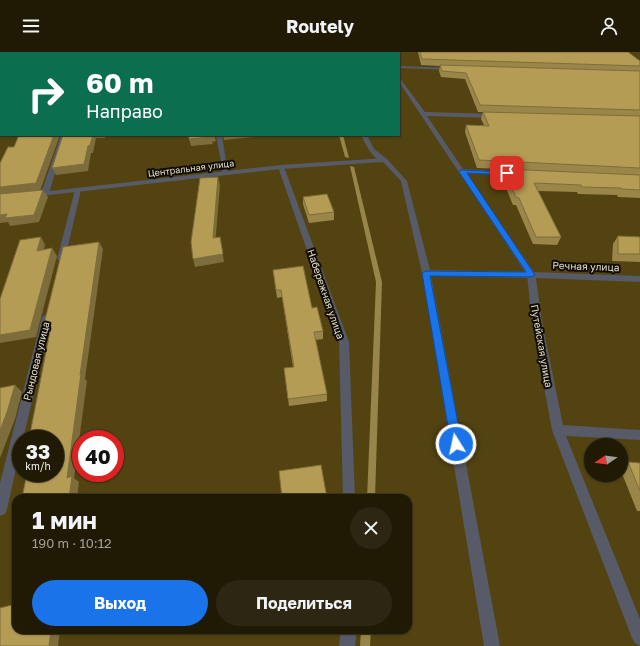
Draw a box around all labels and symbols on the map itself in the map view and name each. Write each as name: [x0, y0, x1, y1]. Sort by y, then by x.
pin: [490, 156, 524, 190]
street label: Центральная улица: [147, 157, 235, 179]
street label: Набережная улица: [305, 248, 347, 340]
street label: Речная улица: [552, 259, 620, 273]
street label: Путейская улица: [529, 303, 555, 389]
street label: Рындовая улица: [20, 320, 52, 402]
position arrow: [435, 423, 477, 465]
speed limit sign: 40: [72, 430, 124, 482]
north arrow: [584, 438, 628, 482]

